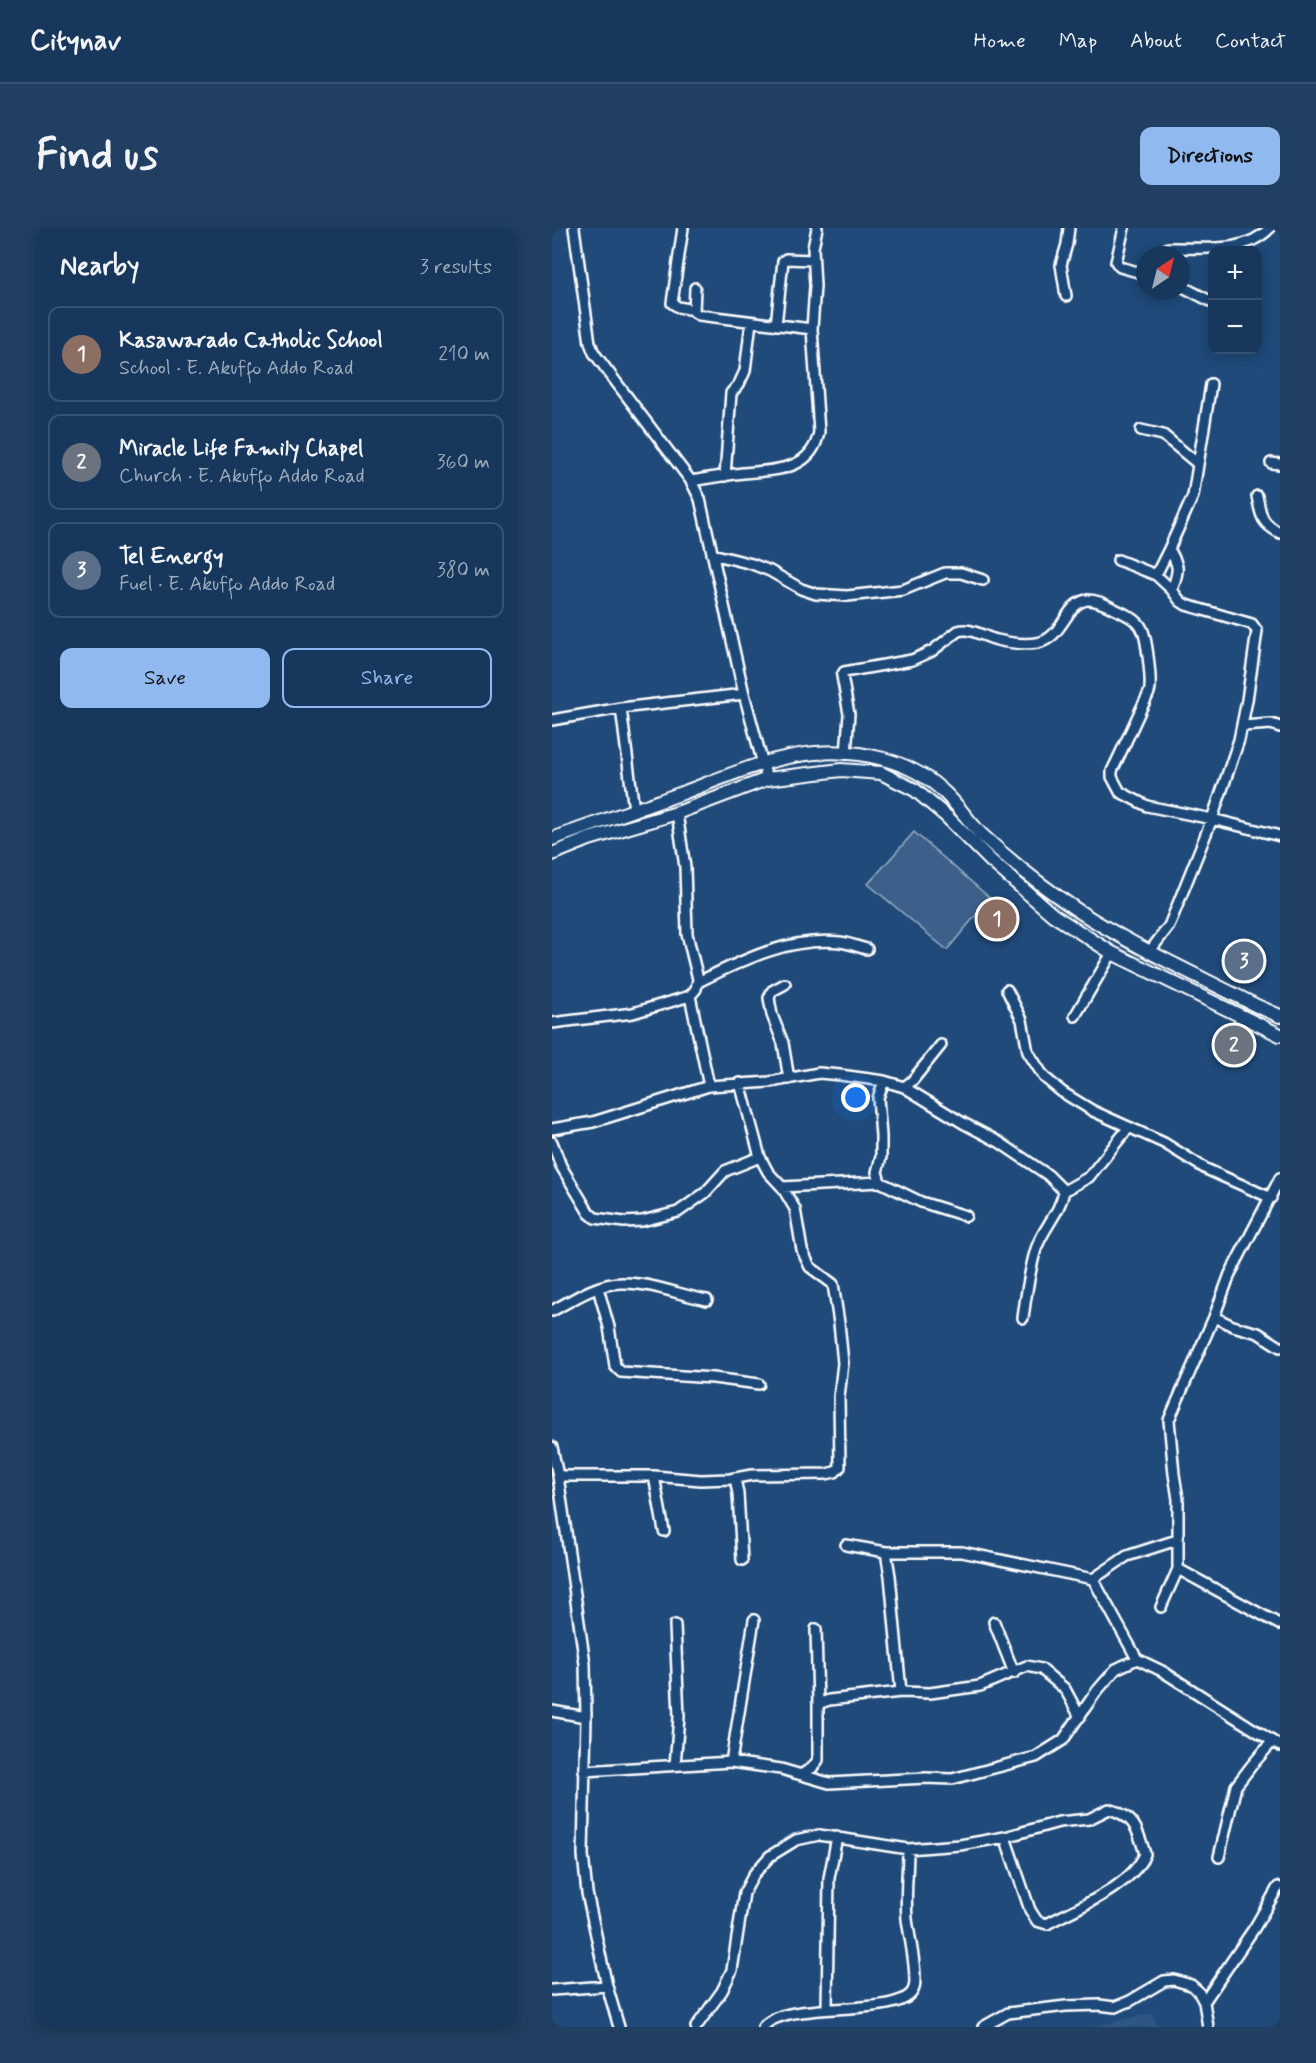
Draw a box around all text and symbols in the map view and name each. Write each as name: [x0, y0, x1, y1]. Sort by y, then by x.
text: Citynav: [30, 23, 121, 60]
text: Home: [974, 27, 1026, 55]
text: Map: [1059, 27, 1097, 55]
text: About: [1130, 27, 1182, 55]
text: Contact: [1215, 27, 1286, 55]
button: Directions: [1140, 127, 1280, 185]
text: Find us: [36, 129, 158, 184]
north arrow: [1136, 246, 1190, 300]
map controls: [1208, 246, 1262, 354]
button: +: [1208, 246, 1262, 300]
text: Nearby: [60, 250, 139, 284]
text: 3 results: [420, 254, 492, 281]
button: −: [1208, 300, 1262, 354]
text: Kasawarado Catholic School: [119, 327, 383, 355]
text: 1: [77, 341, 86, 368]
text: 210 m: [438, 341, 490, 368]
text: School · E. Akuffo Addo Road: [119, 355, 353, 382]
text: Miracle Life Family Chapel: [119, 435, 363, 463]
text: 2: [77, 449, 86, 476]
text: 360 m: [437, 449, 490, 476]
text: Church · E. Akuffo Addo Road: [119, 463, 365, 490]
text: Tel Energy: [119, 543, 223, 571]
text: 3: [77, 557, 86, 584]
text: 380 m: [437, 557, 490, 584]
text: Fuel · E. Akuffo Addo Road: [119, 571, 335, 598]
button: Save: [60, 648, 270, 708]
button: Share: [282, 648, 492, 708]
pin: 1: [978, 896, 1016, 942]
pin: 3: [1224, 938, 1264, 984]
pin: 2: [1214, 1022, 1254, 1068]
your location: [841, 1083, 870, 1112]

